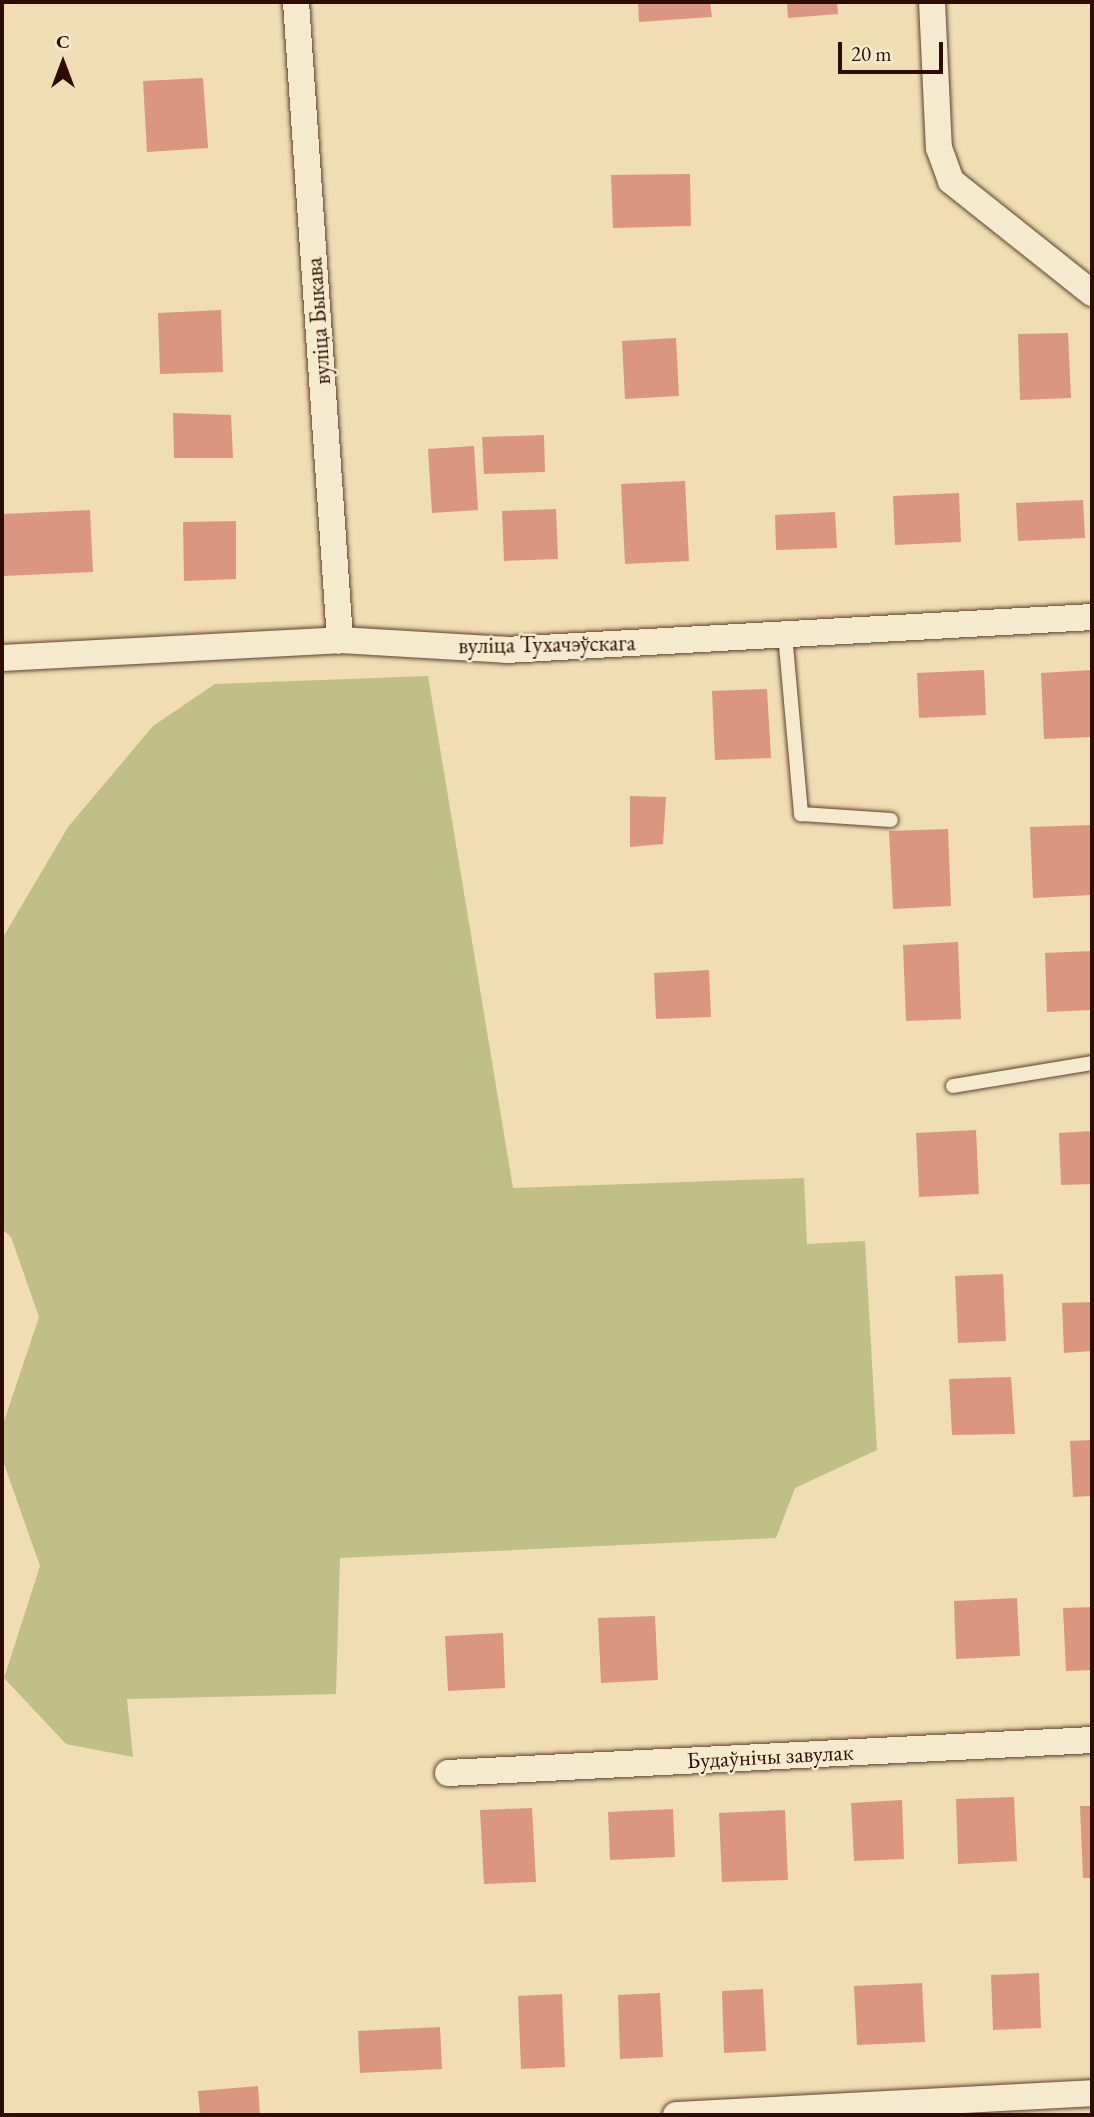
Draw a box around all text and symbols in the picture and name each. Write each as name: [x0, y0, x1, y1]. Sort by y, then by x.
north arrow: [28, 28, 98, 98]
scale bar: [842, 28, 947, 72]
text: С: [56, 29, 70, 54]
text: 20 m: [851, 40, 892, 67]
street label: вуліца Быкава: [300, 256, 336, 386]
street label: вуліца Тухачэўскага: [458, 629, 636, 659]
street label: Будаўнічы завулак: [686, 1738, 854, 1774]

